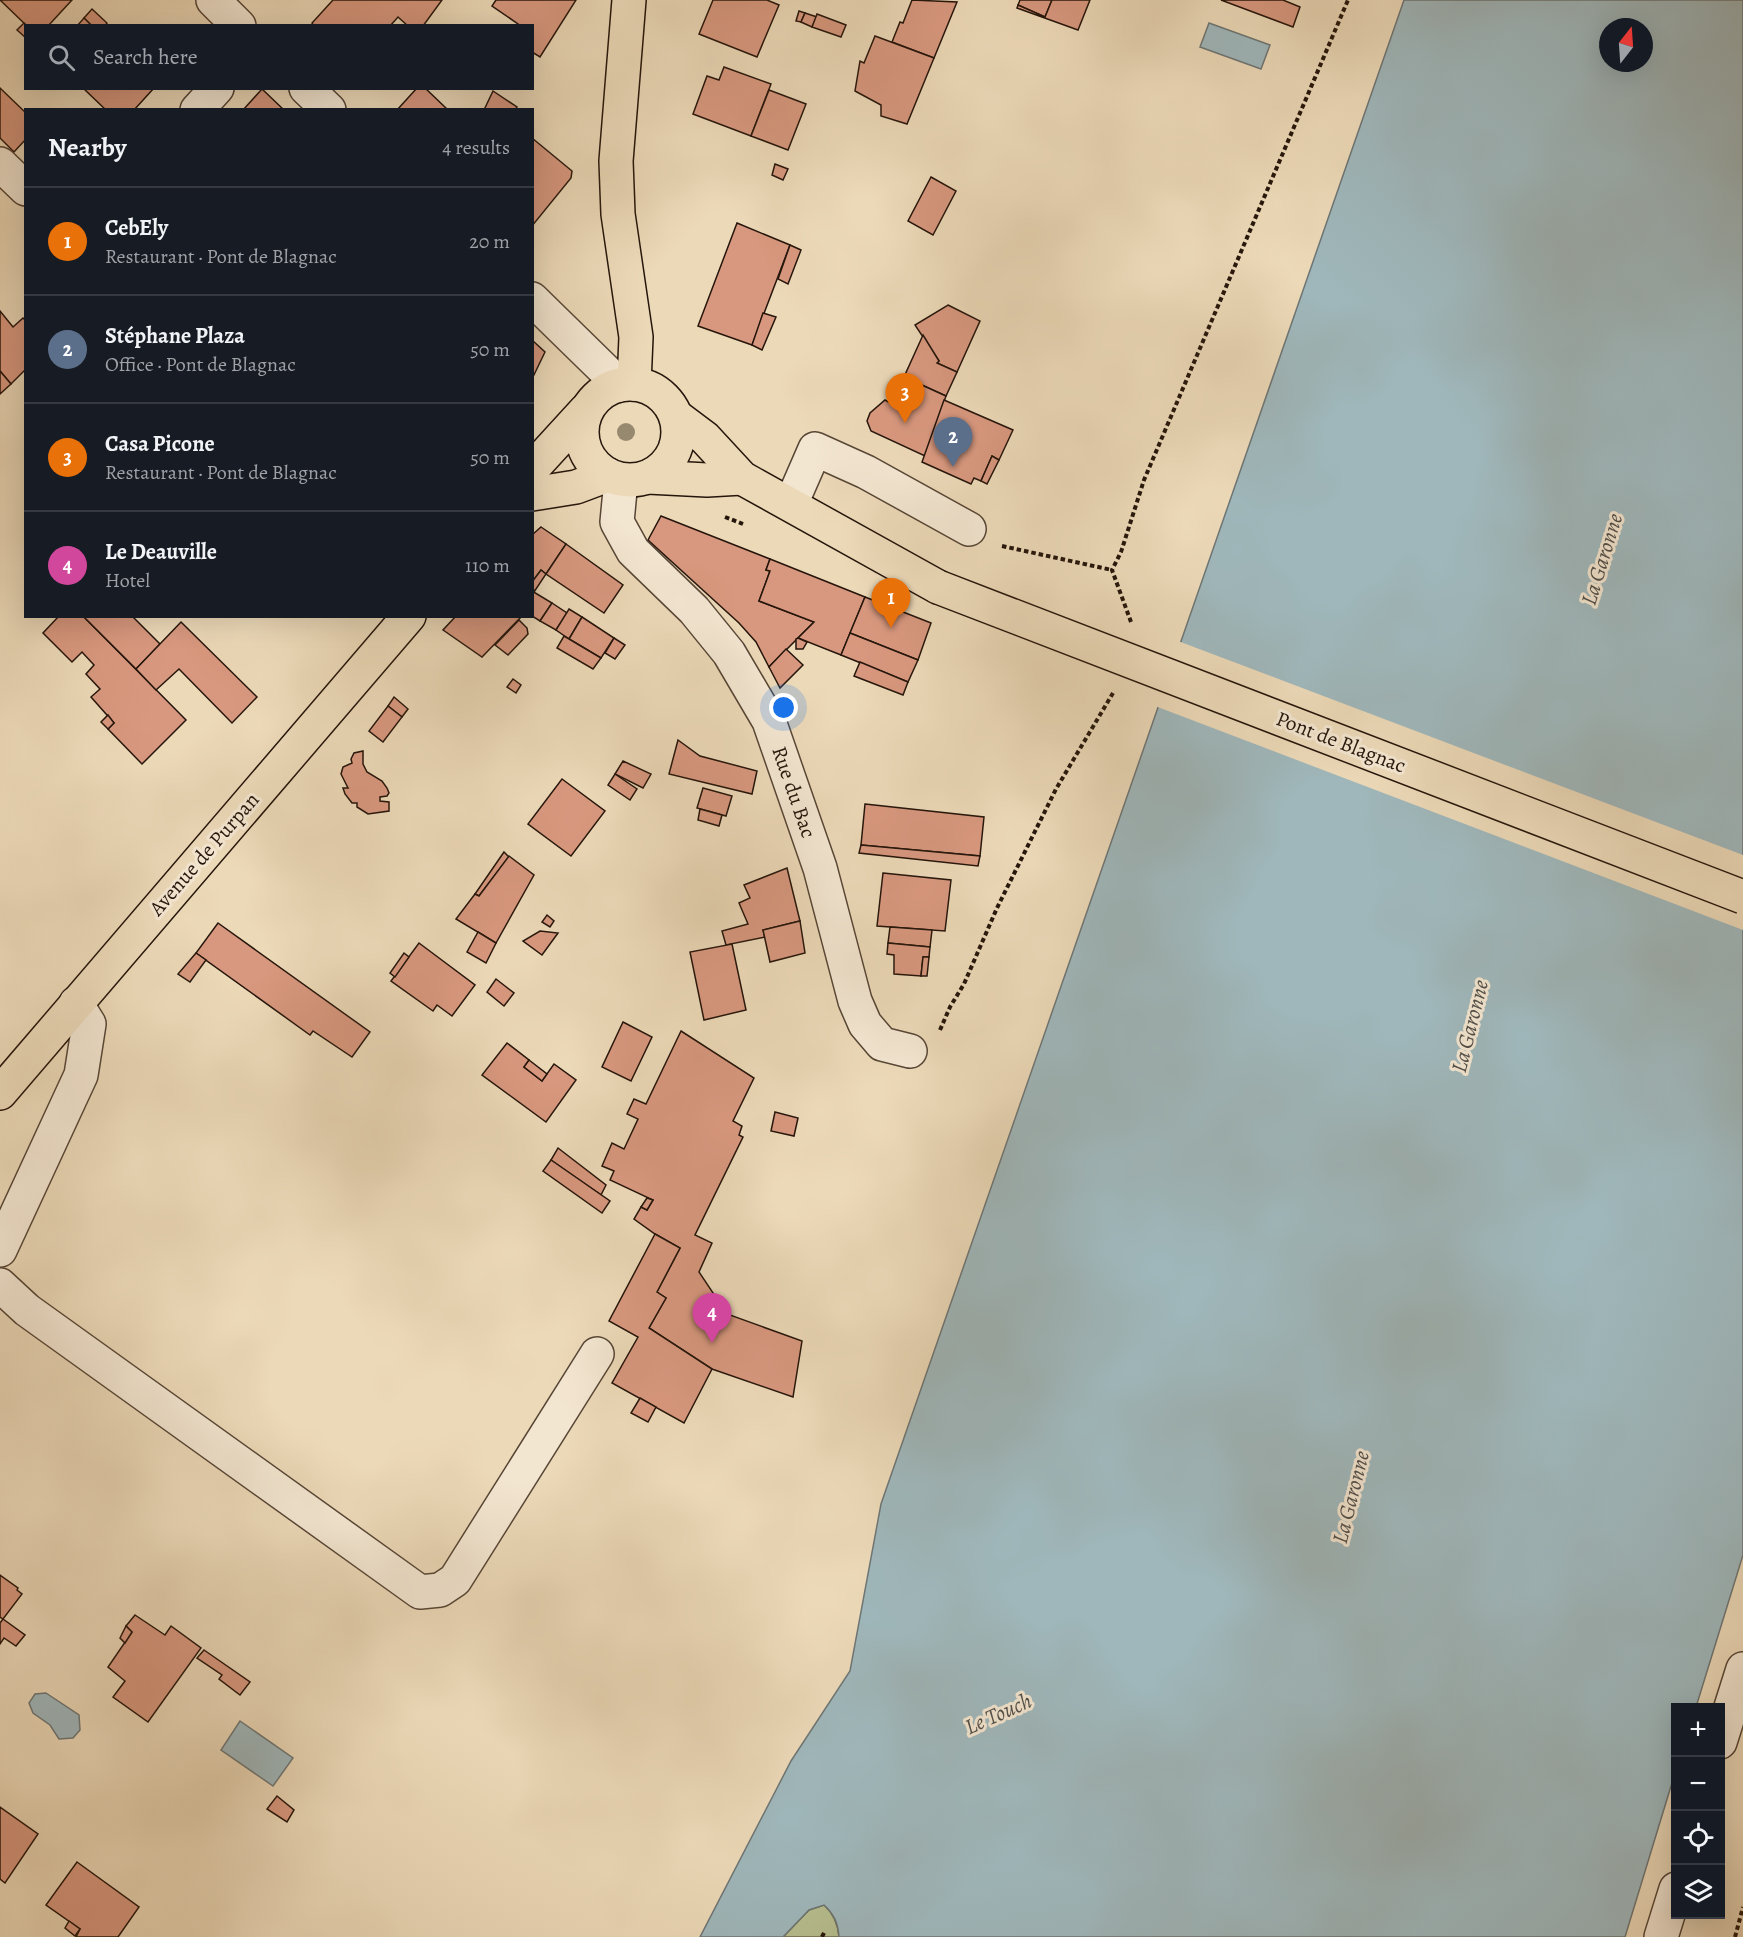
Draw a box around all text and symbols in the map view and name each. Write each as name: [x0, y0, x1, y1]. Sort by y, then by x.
north arrow: [1599, 18, 1653, 72]
search box: [24, 24, 534, 90]
icon: search: [45, 41, 78, 74]
text: Search here: [93, 42, 198, 72]
text: Nearby: [48, 130, 127, 165]
text: 4 results: [442, 134, 510, 161]
text: CebEly: [105, 213, 168, 243]
text: 1: [64, 228, 71, 255]
text: 20 m: [469, 228, 510, 255]
text: Restaurant · Pont de Blagnac: [105, 243, 337, 270]
text: Stéphane Plaza: [105, 321, 245, 351]
text: 2: [63, 336, 72, 363]
text: 50 m: [470, 336, 510, 363]
text: Office · Pont de Blagnac: [105, 351, 296, 378]
pin: 3: [886, 374, 924, 423]
pin: 2: [934, 418, 972, 467]
text: Casa Picone: [105, 429, 215, 459]
text: 3: [63, 444, 72, 471]
text: 50 m: [470, 444, 510, 471]
text: Restaurant · Pont de Blagnac: [105, 459, 337, 486]
water label: La Garonne: [1574, 510, 1630, 609]
text: Le Deauville: [105, 537, 217, 567]
text: 4: [63, 552, 72, 579]
text: 110 m: [465, 552, 510, 579]
text: Hotel: [105, 567, 150, 594]
pin: 1: [872, 578, 910, 628]
your location: [769, 693, 798, 722]
street label: Pont de Blagnac: [1272, 704, 1410, 780]
street label: Rue du Bac: [765, 742, 823, 842]
street label: Avenue de Purpan: [142, 786, 265, 922]
water label: La Garonne: [1444, 977, 1496, 1076]
pin: 4: [692, 1294, 732, 1343]
water label: La Garonne: [1325, 1448, 1377, 1547]
water label: Le Touch: [960, 1686, 1037, 1742]
map controls: [1671, 1703, 1725, 1919]
button: +: [1671, 1703, 1725, 1757]
button: −: [1671, 1757, 1725, 1811]
button: locate: [1671, 1811, 1725, 1865]
button: layers: [1671, 1865, 1725, 1919]

